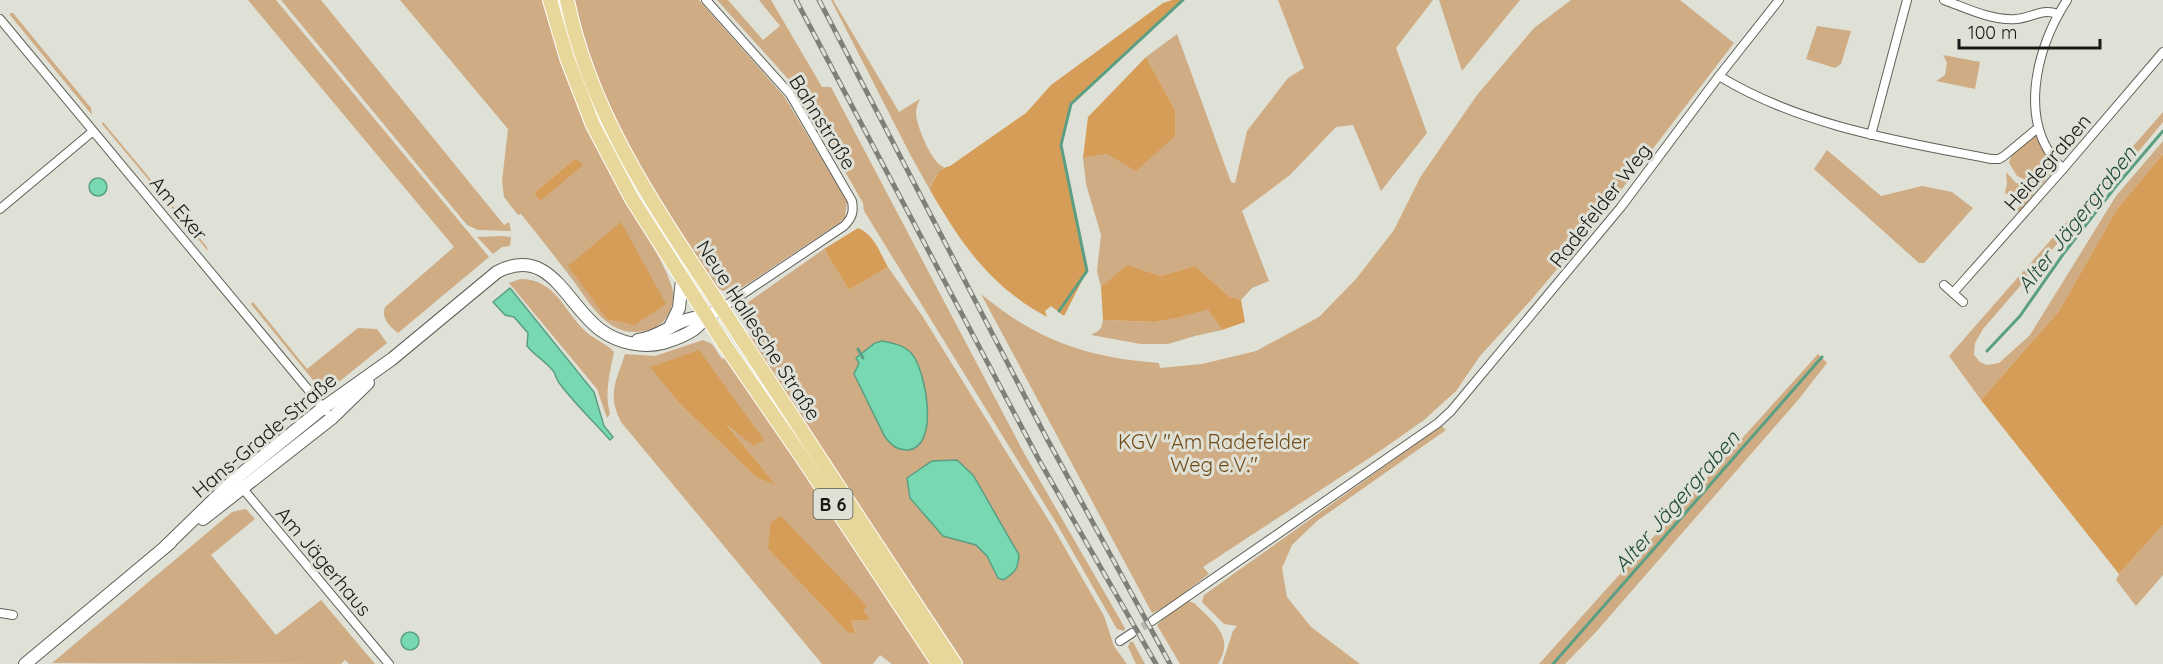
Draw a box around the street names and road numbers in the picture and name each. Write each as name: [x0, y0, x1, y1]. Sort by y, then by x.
street label: Bahnstraße: [784, 70, 862, 174]
street label: Heidegraben: [1998, 108, 2096, 216]
street label: Radefelder Weg: [1544, 138, 1656, 272]
street label: Am Exer: [145, 171, 213, 246]
street label: Neue Hallesche Straße: [691, 235, 827, 425]
street label: Hans-Grade-Straße: [187, 367, 341, 503]
road number: B 6: [814, 489, 852, 519]
street label: Am Jägerhaus: [271, 501, 377, 621]

